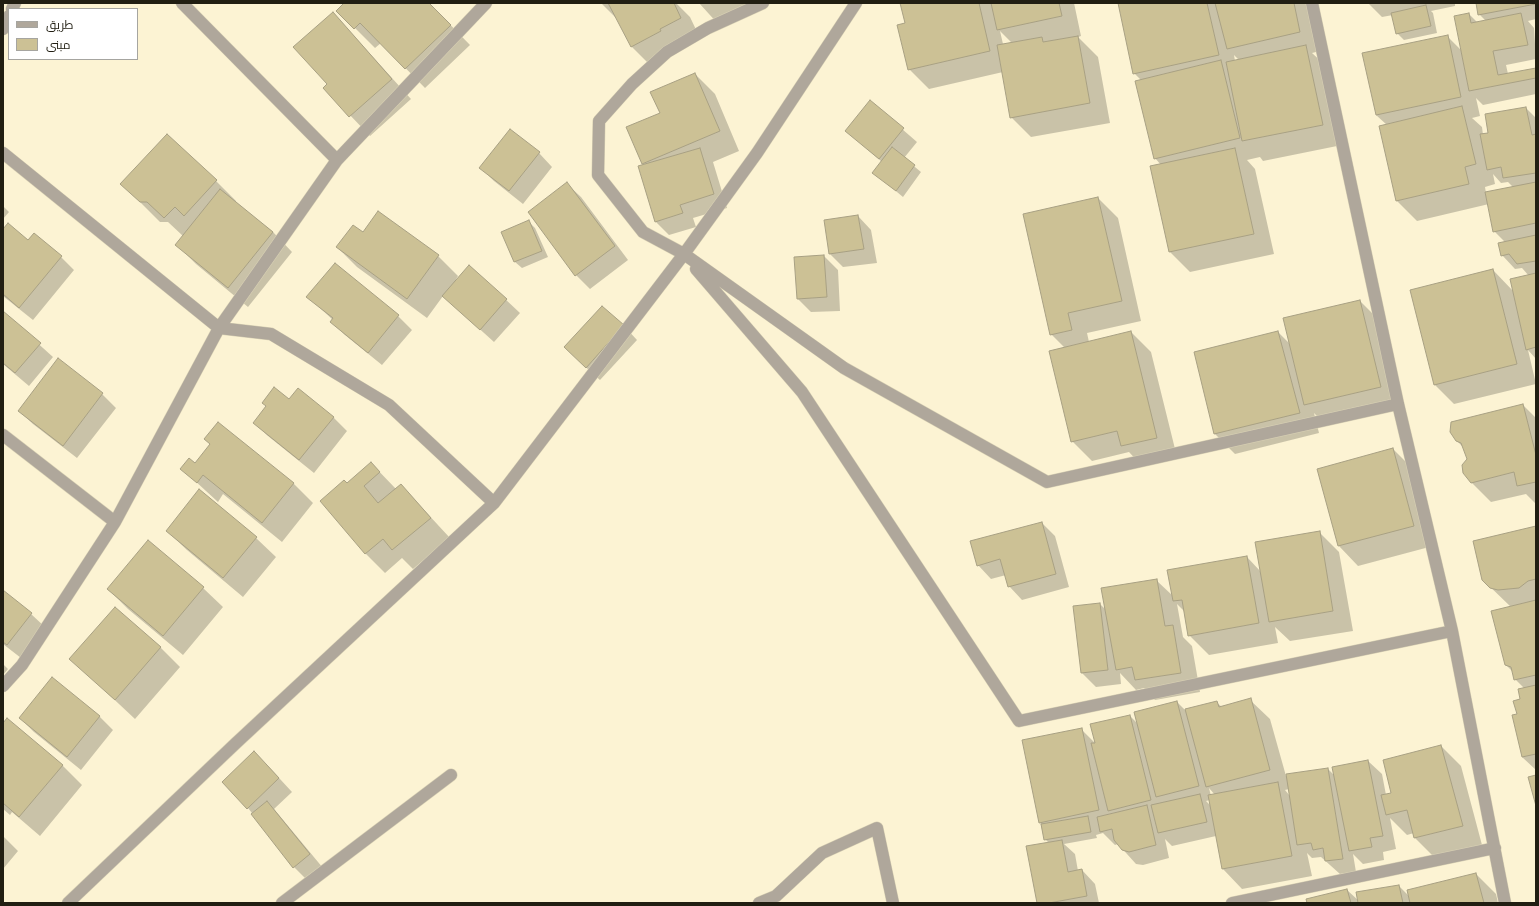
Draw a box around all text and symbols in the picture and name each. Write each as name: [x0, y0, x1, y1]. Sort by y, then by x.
legend: [8, 8, 138, 60]
text: طريق: [46, 18, 73, 32]
text: مبنى: [46, 38, 71, 52]

